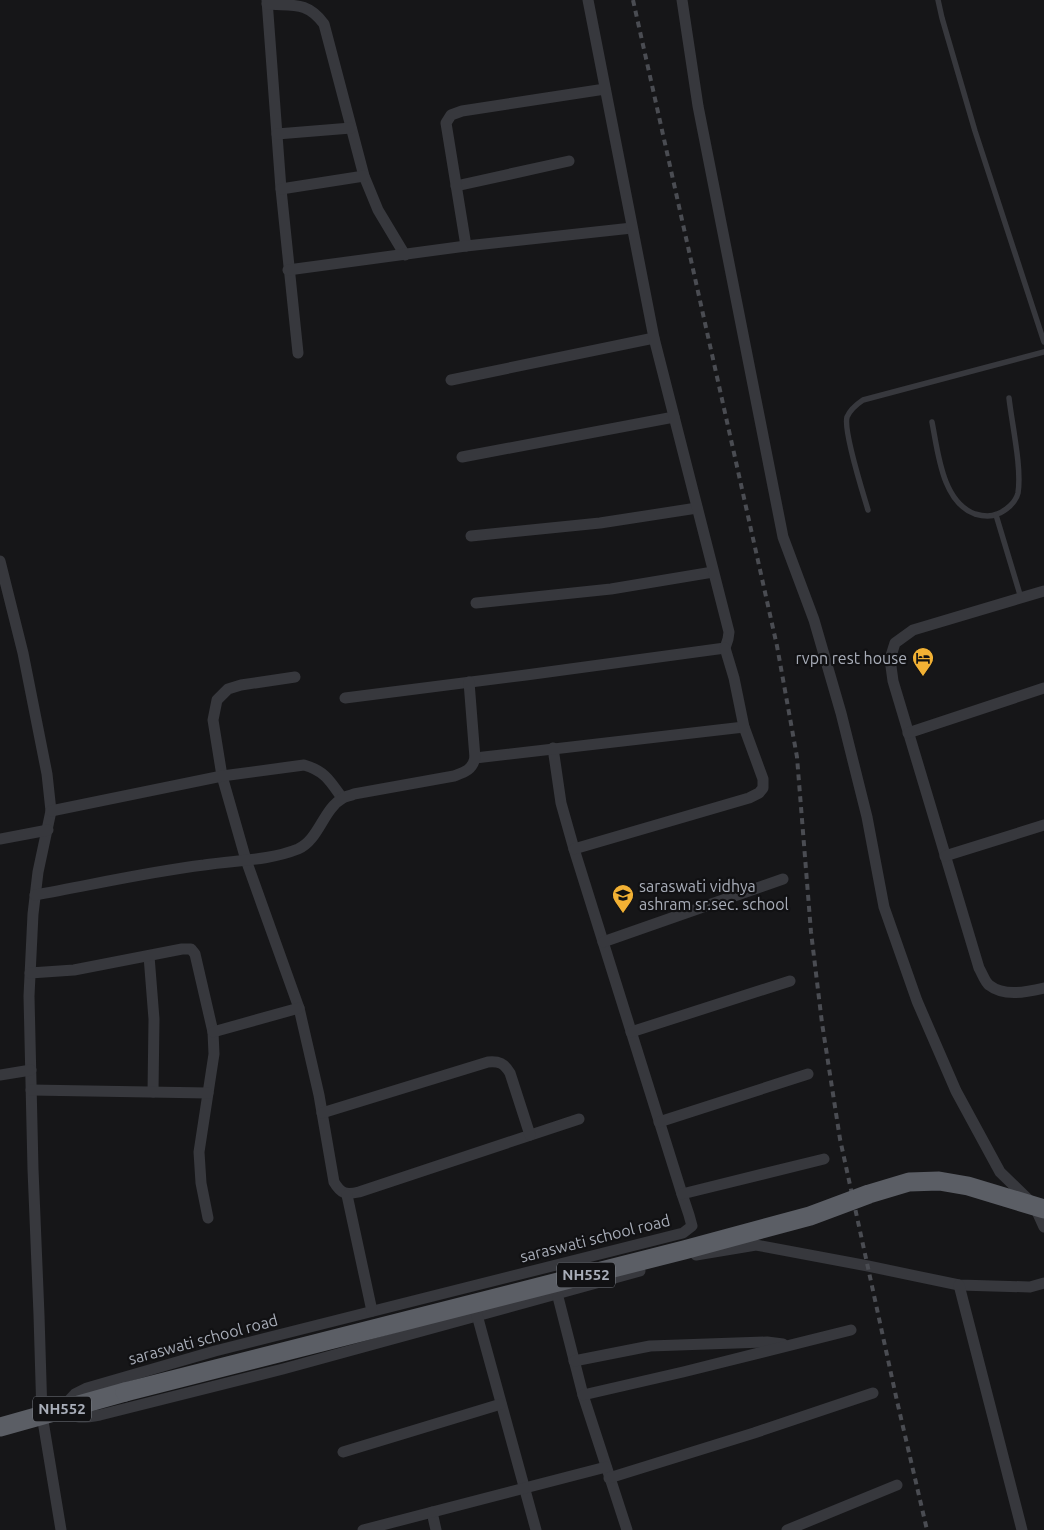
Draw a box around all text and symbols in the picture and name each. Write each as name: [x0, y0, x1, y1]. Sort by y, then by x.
hotel icon: rvpn rest house: [911, 646, 935, 677]
place label: rvpn rest house: [795, 649, 907, 667]
place label: saraswati vidhya ashram sr.sec. school: [639, 877, 789, 913]
school or university icon: saraswati vidhya ashram sr.sec. school: [611, 883, 635, 914]
street label: saraswati school road: [518, 1211, 672, 1265]
road number: NH552: [557, 1262, 615, 1288]
street label: saraswati school road: [126, 1310, 280, 1368]
road number: NH552: [33, 1396, 91, 1422]

